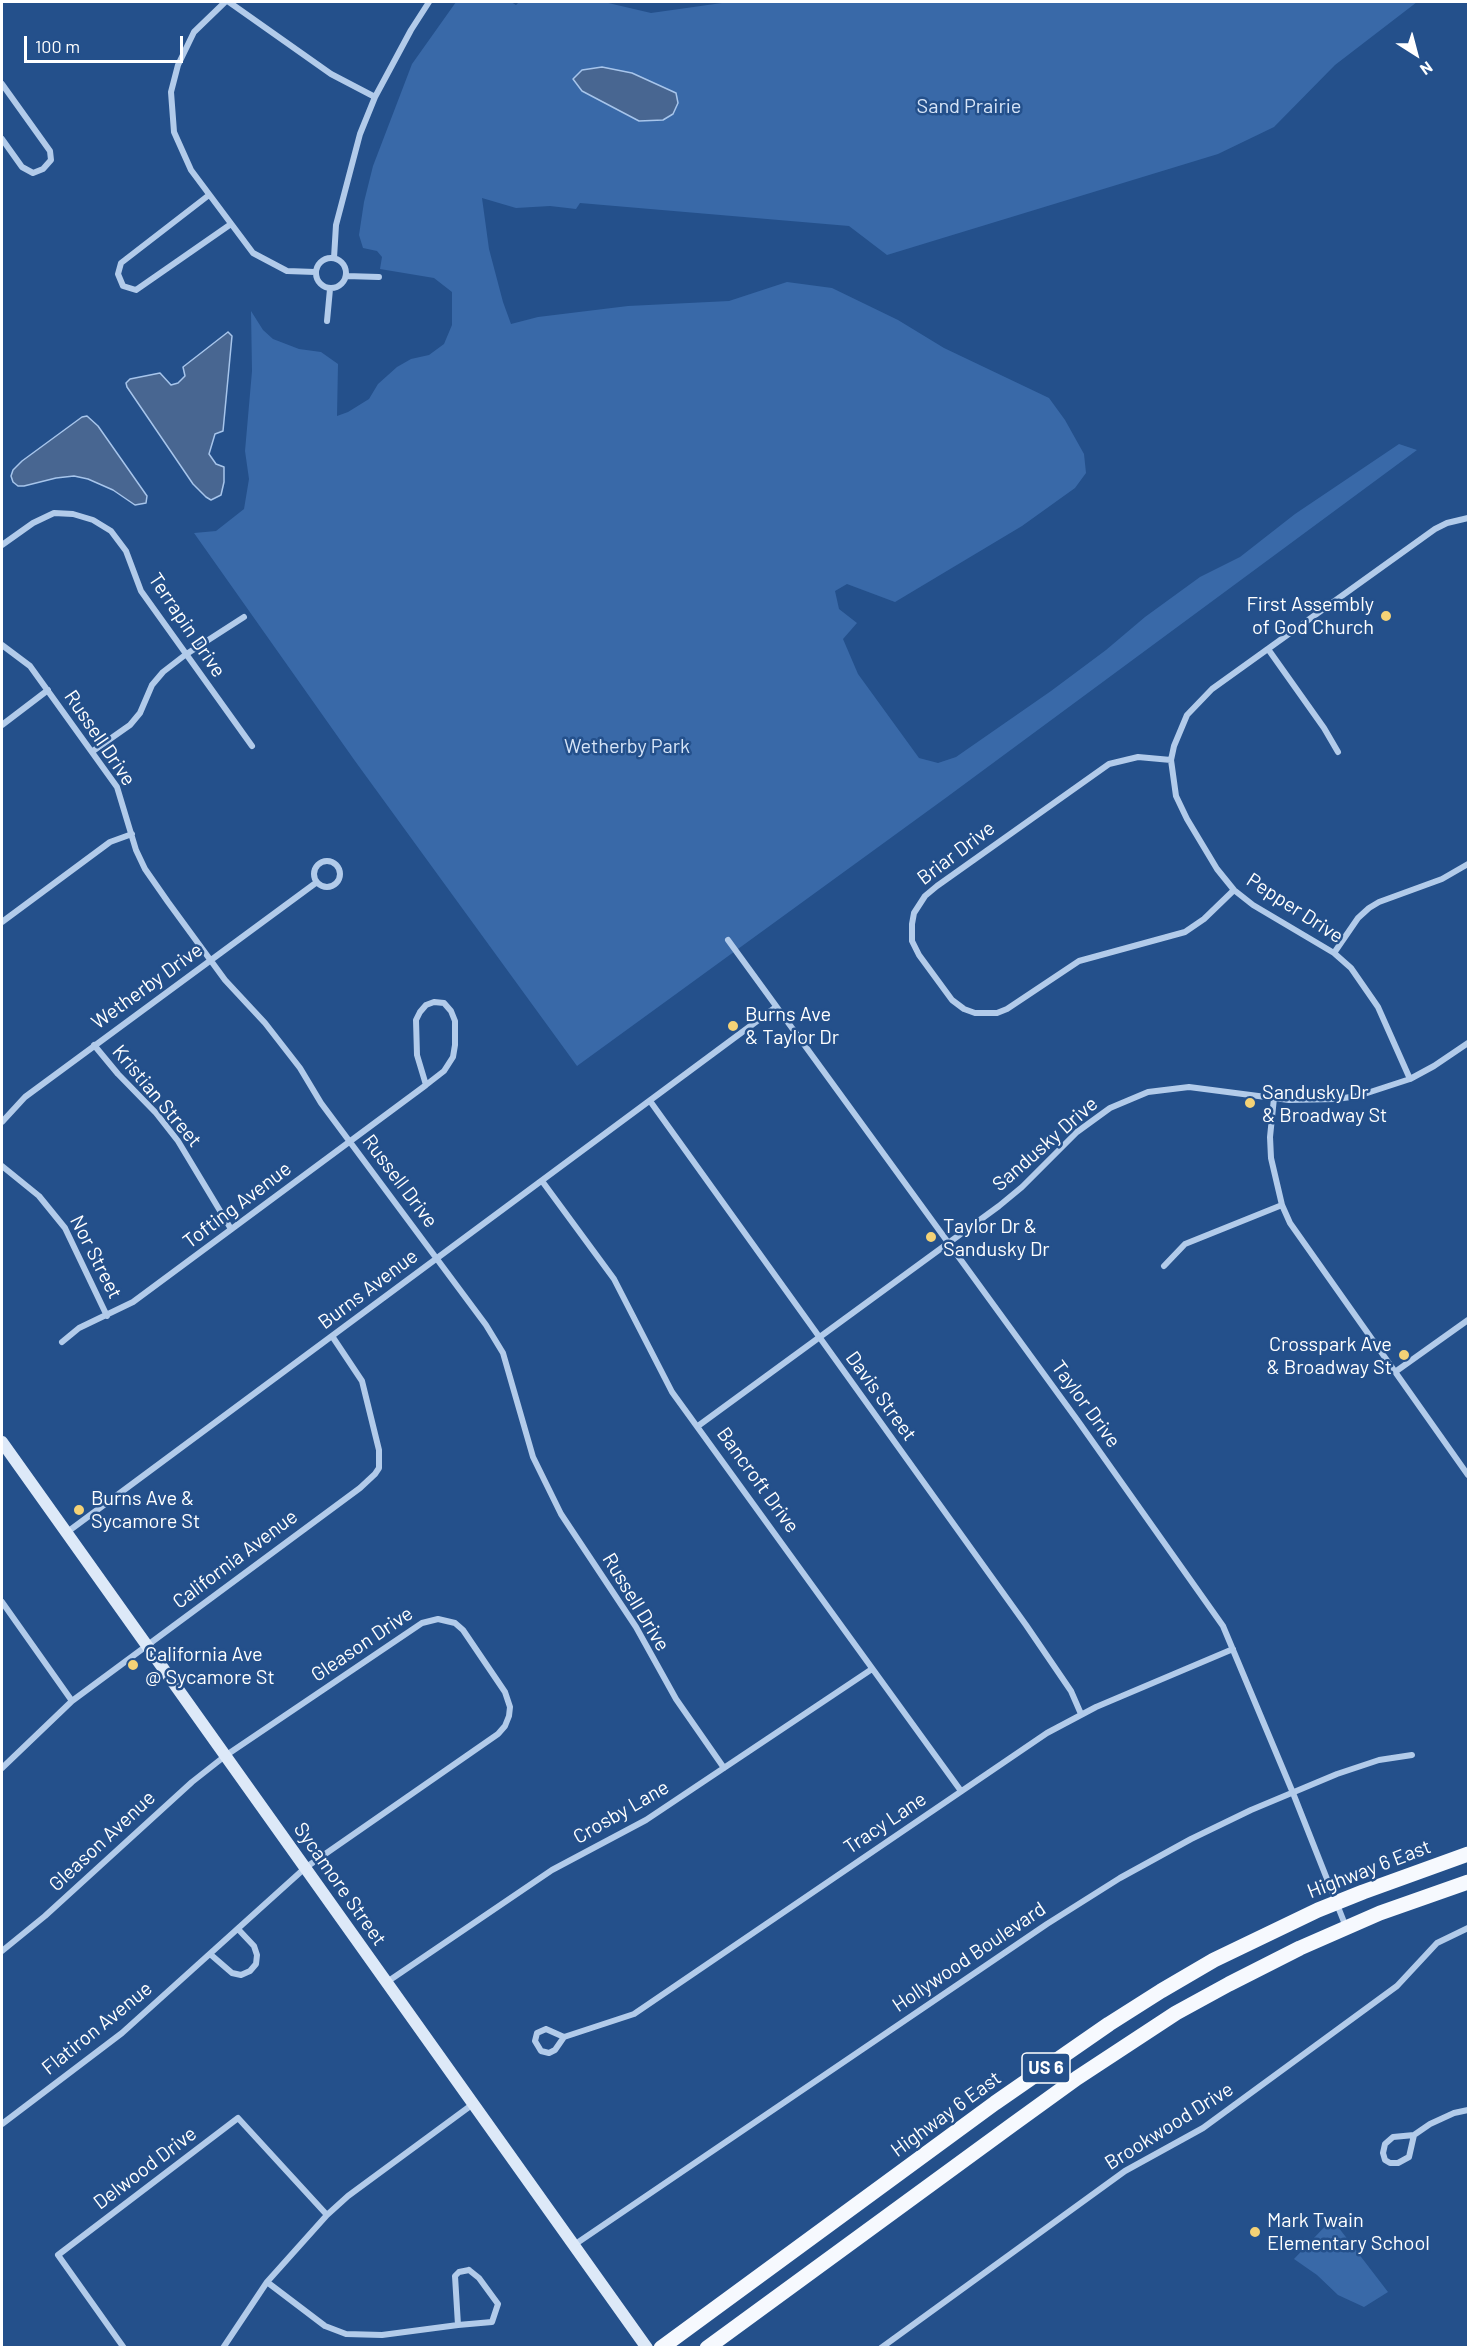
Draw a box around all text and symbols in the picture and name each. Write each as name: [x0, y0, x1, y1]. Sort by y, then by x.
scale bar: [27, 24, 186, 62]
north arrow: [1386, 24, 1446, 84]
text: 100 m: [35, 35, 80, 57]
text: N: [1417, 58, 1437, 80]
park label: Sand Prairie: [917, 94, 1021, 118]
street label: Terrapin Drive: [143, 568, 231, 682]
place label: First Assembly of God Church: [1246, 592, 1374, 639]
marker: First Assembly of God Church: [1379, 609, 1393, 623]
street label: Russell Drive: [59, 686, 141, 790]
park label: Wetherby Park: [564, 734, 690, 758]
street label: Briar Drive: [912, 816, 1000, 890]
street label: Pepper Drive: [1242, 868, 1348, 948]
street label: Wetherby Drive: [87, 938, 207, 1034]
place label: Burns Ave & Taylor Dr: [745, 1002, 839, 1049]
marker: Burns Ave & Taylor Dr: [726, 1019, 740, 1033]
street label: Kristian Street: [107, 1040, 207, 1152]
place label: Sandusky Dr & Broadway St: [1262, 1080, 1387, 1127]
street label: Sandusky Drive: [987, 1092, 1103, 1196]
marker: Sandusky Dr & Broadway St: [1243, 1096, 1257, 1110]
street label: Russell Drive: [357, 1130, 443, 1232]
street label: Tofting Avenue: [178, 1157, 296, 1253]
street label: Nor Street: [65, 1211, 127, 1303]
place label: Taylor Dr & Sandusky Dr: [943, 1214, 1050, 1261]
marker: Taylor Dr & Sandusky Dr: [924, 1230, 938, 1244]
street label: Burns Avenue: [314, 1244, 422, 1334]
place label: Crosspark Ave & Broadway St: [1267, 1332, 1392, 1379]
street label: Davis Street: [840, 1346, 922, 1446]
marker: Crosspark Ave & Broadway St: [1397, 1348, 1411, 1362]
street label: Taylor Drive: [1046, 1356, 1126, 1452]
street label: Bancroft Drive: [712, 1423, 804, 1537]
place label: Burns Ave & Sycamore St: [91, 1486, 200, 1533]
marker: Burns Ave & Sycamore St: [72, 1503, 86, 1517]
street label: California Avenue: [168, 1504, 302, 1614]
street label: Russell Drive: [597, 1549, 675, 1655]
street label: Gleason Drive: [307, 1601, 417, 1687]
place label: California Ave @ Sycamore St: [145, 1642, 275, 1689]
marker: California Ave @ Sycamore St: [126, 1658, 140, 1672]
street label: Crosby Lane: [569, 1775, 673, 1849]
street label: Gleason Avenue: [44, 1786, 160, 1896]
street label: Tracy Lane: [839, 1787, 931, 1859]
street label: Sycamore Street: [289, 1818, 391, 1950]
street label: Highway 6 East: [1304, 1834, 1434, 1904]
street label: Hollywood Boulevard: [888, 1897, 1050, 2017]
street label: Flatiron Avenue: [37, 1976, 157, 2080]
road number: US 6: [1022, 2053, 1070, 2083]
street label: Highway 6 East: [886, 2066, 1006, 2162]
street label: Brookwood Drive: [1100, 2077, 1238, 2175]
street label: Delwood Drive: [89, 2121, 201, 2215]
place label: Mark Twain Elementary School: [1267, 2208, 1430, 2255]
marker: Mark Twain Elementary School: [1248, 2225, 1262, 2239]

